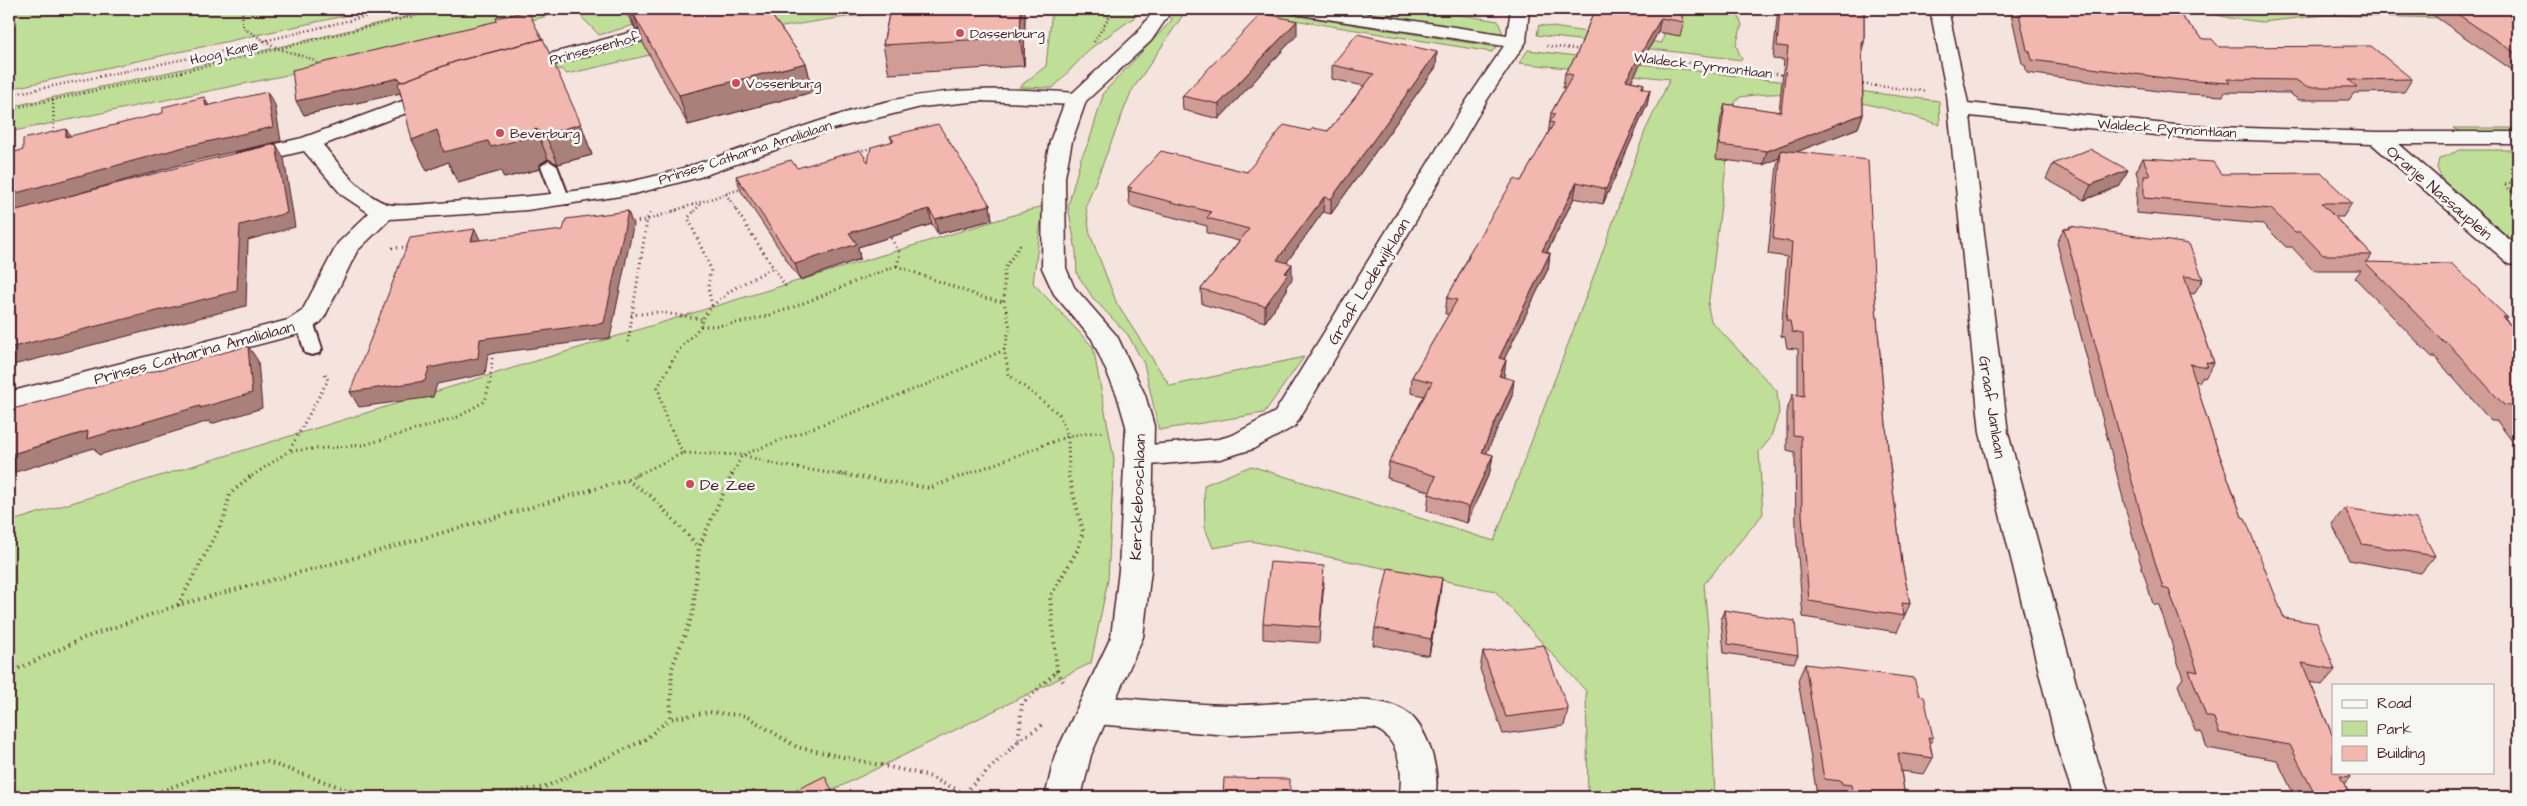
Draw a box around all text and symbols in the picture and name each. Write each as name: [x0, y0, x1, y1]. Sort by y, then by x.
place label: Dassenburg: [970, 24, 1045, 44]
street label: Prinsessenhof: [547, 27, 642, 71]
marker: Dassenburg: [954, 27, 966, 39]
street label: Hoog Kanje: [188, 35, 261, 71]
street label: Waldeck Pyrmontlaan: [1632, 48, 1773, 84]
place label: Vossenburg: [746, 74, 821, 94]
marker: Vossenburg: [730, 77, 742, 89]
street label: Waldeck Pyrmontlaan: [2097, 114, 2237, 144]
street label: Prinses Catharina Amalialaan: [656, 115, 835, 190]
place label: Beverburg: [510, 124, 580, 144]
marker: Beverburg: [494, 127, 506, 139]
street label: Oranje Nassauplein: [2381, 140, 2497, 245]
street label: Graaf Lodewijklaan: [1322, 214, 1415, 349]
street label: Prinses Catharina Amalialaan: [91, 316, 297, 390]
street label: Graaf Janlaan: [1973, 354, 2011, 460]
street label: Kerckeboschlaan: [1125, 433, 1151, 561]
place label: De Zee: [700, 474, 756, 496]
marker: De Zee: [684, 478, 696, 490]
legend: [2332, 684, 2494, 774]
text: Road: [2377, 693, 2412, 714]
text: Park: [2377, 719, 2412, 740]
text: Building: [2377, 743, 2425, 765]

